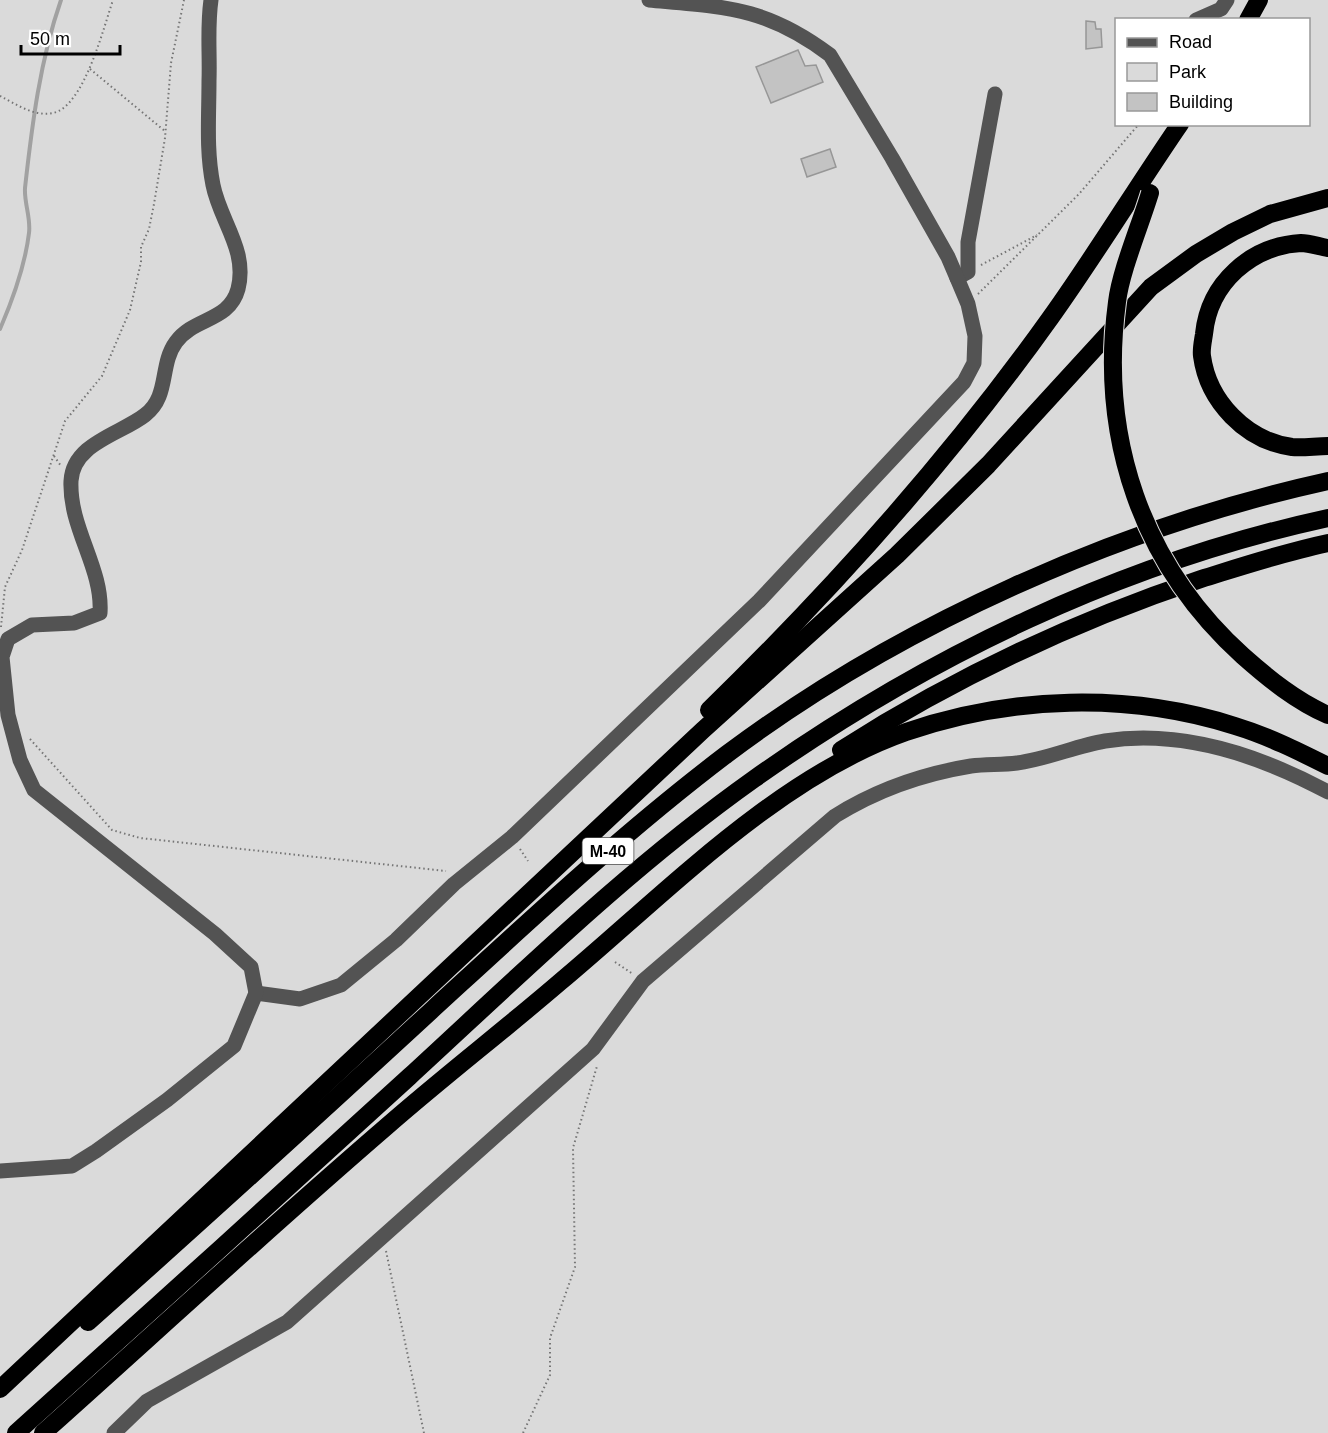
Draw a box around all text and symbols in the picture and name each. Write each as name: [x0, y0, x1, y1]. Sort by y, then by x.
scale bar: [21, 18, 120, 56]
legend: [1115, 18, 1310, 126]
text: 50 m: [30, 29, 70, 49]
text: Road: [1169, 32, 1212, 52]
text: Park: [1169, 62, 1207, 82]
text: Building: [1169, 92, 1233, 112]
road number: M-40: [582, 838, 634, 864]

